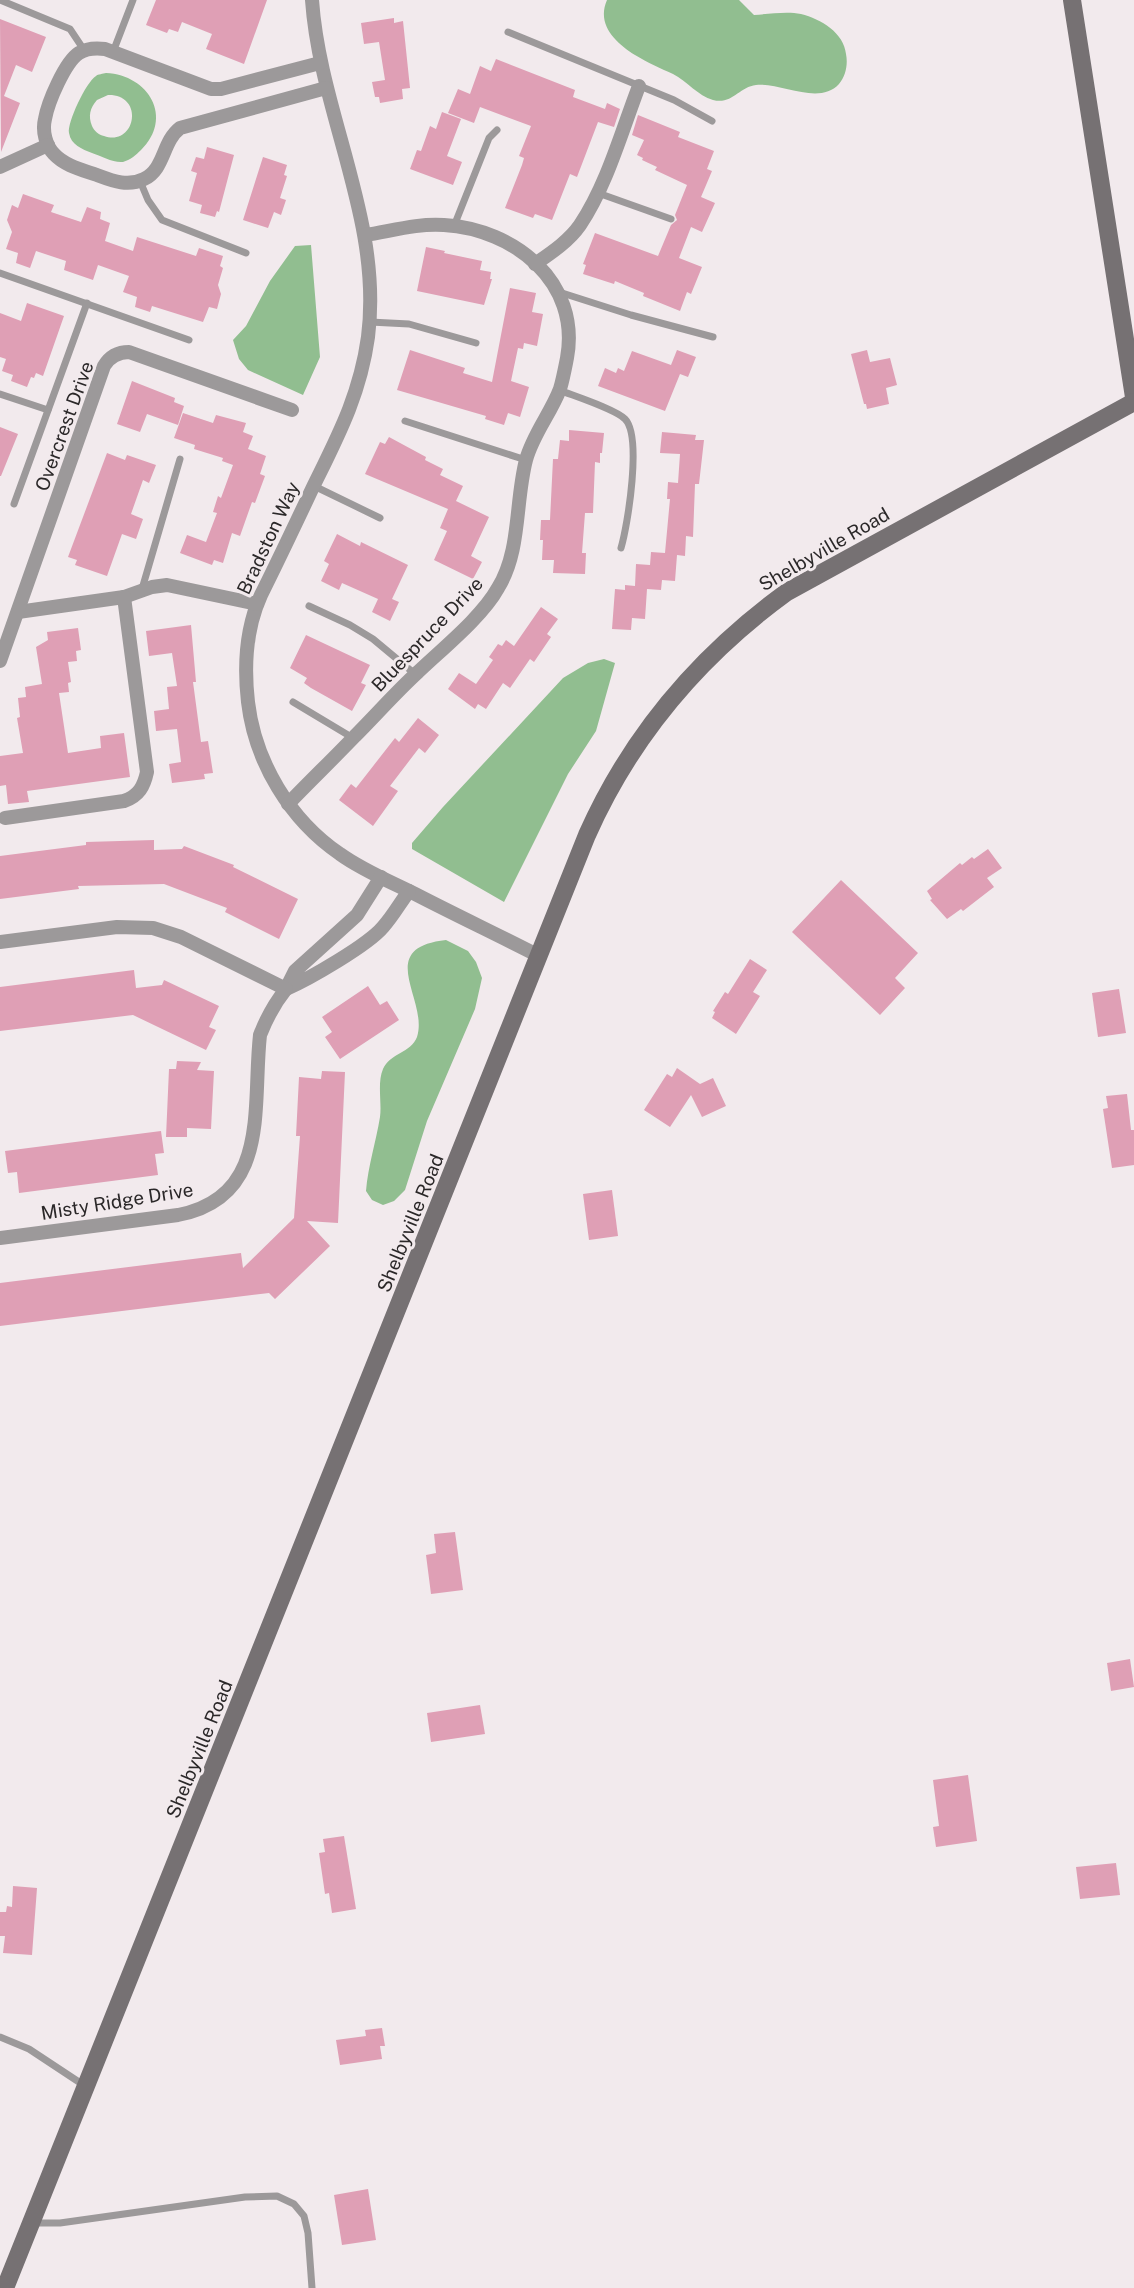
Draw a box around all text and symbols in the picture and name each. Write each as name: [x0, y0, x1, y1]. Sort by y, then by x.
street label: Overcrest Drive: [30, 358, 98, 494]
street label: Bradston Way: [232, 478, 304, 598]
street label: Shelbyville Road: [755, 503, 893, 595]
street label: Bluespruce Drive: [367, 572, 487, 696]
street label: Shelbyville Road: [372, 1151, 448, 1295]
street label: Misty Ridge Drive: [39, 1178, 195, 1224]
street label: Shelbyville Road: [161, 1677, 237, 1821]

